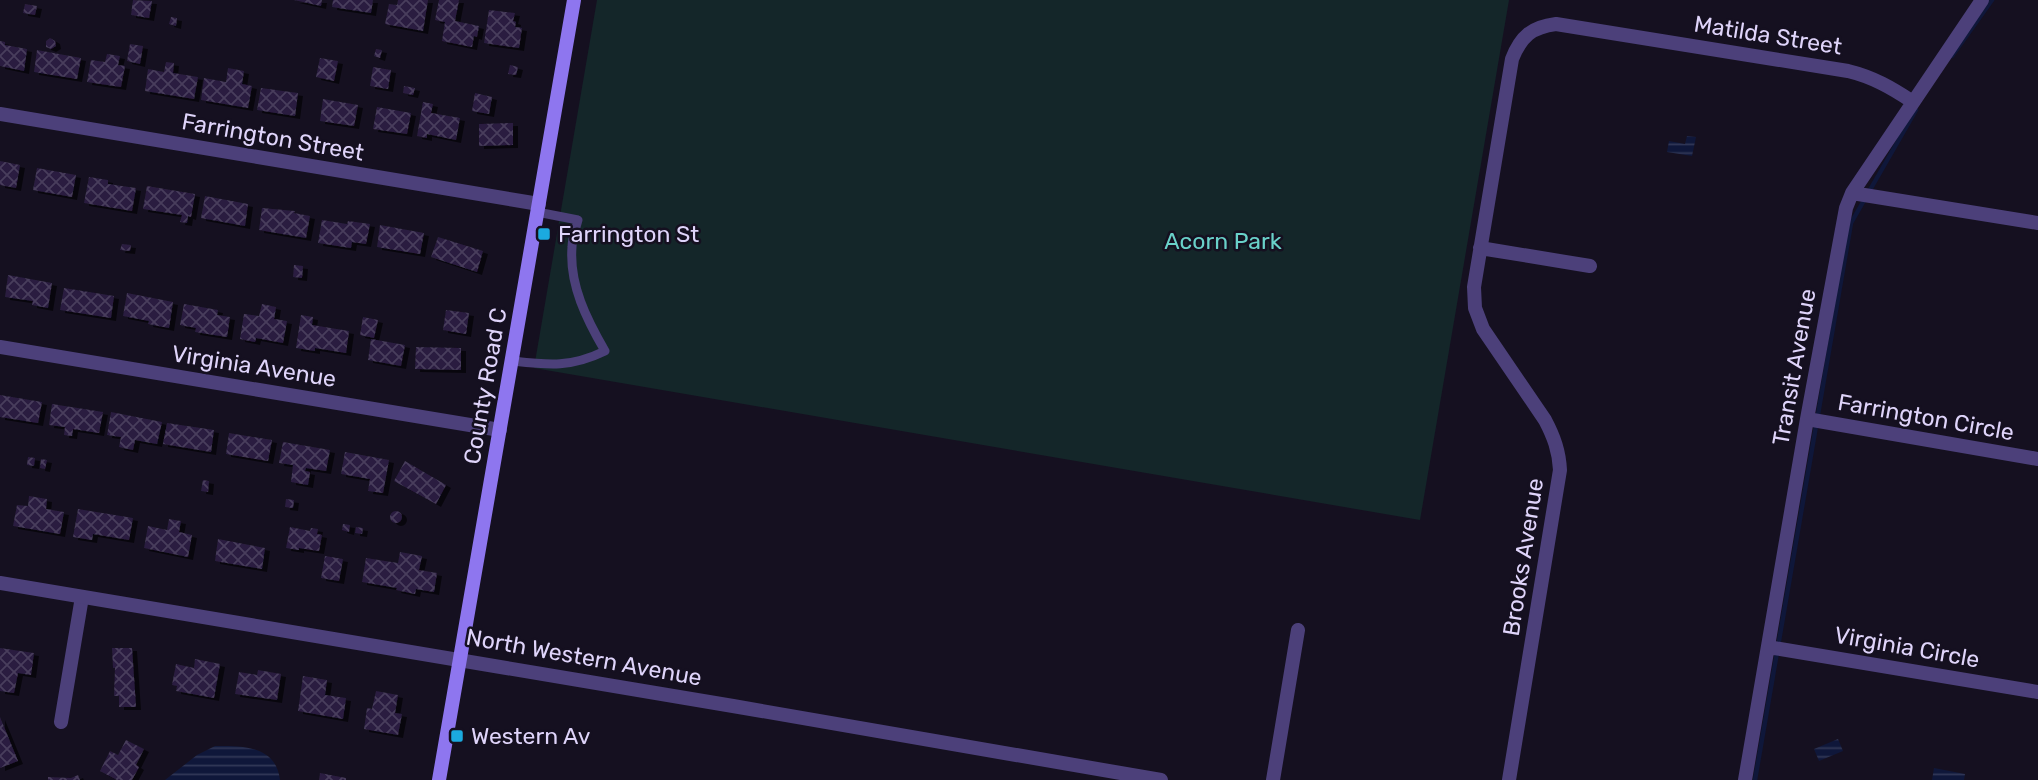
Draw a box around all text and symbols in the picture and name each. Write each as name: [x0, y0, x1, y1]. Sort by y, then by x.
street label: Matilda Street: [1692, 9, 1844, 61]
street label: Farrington Street: [180, 107, 366, 167]
place label: Farrington St: [558, 220, 699, 248]
marker: Farrington St: [536, 226, 552, 242]
park label: Acorn Park: [1164, 227, 1282, 255]
street label: Transit Avenue: [1766, 287, 1822, 447]
street label: County Road C: [457, 306, 513, 466]
street label: Virginia Avenue: [170, 339, 338, 393]
street label: Farrington Circle: [1836, 388, 2016, 446]
street label: Brooks Avenue: [1497, 476, 1549, 638]
street label: Virginia Circle: [1832, 620, 1982, 674]
street label: North Western Avenue: [464, 622, 704, 692]
place label: Western Av: [471, 722, 591, 750]
marker: Western Av: [449, 728, 465, 744]

